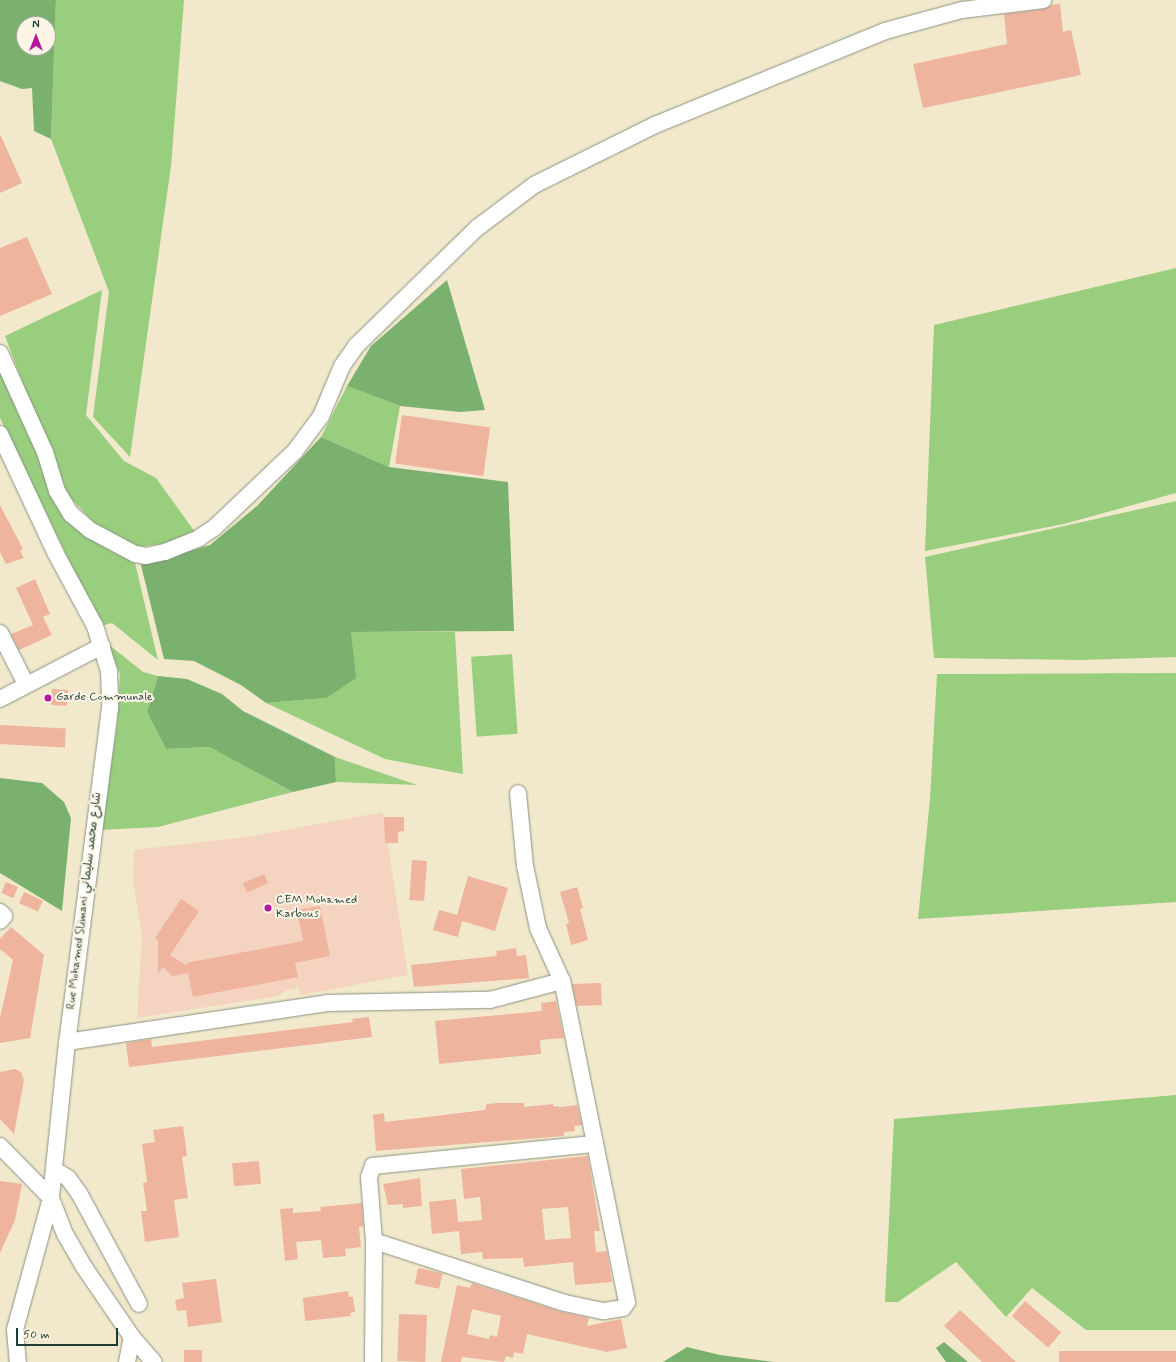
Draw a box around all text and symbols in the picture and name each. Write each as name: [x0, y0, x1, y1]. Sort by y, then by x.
north arrow: [16, 16, 56, 56]
text: N: [32, 18, 40, 32]
place label: Garde Communale: [56, 691, 154, 705]
marker: Garde Communale: [43, 693, 53, 703]
street label: Rue Mohamed Slimani شارع محمد سليماني: [64, 791, 106, 1011]
place label: CEM Mohamed Karbous: [276, 894, 358, 922]
marker: CEM Mohamed Karbous: [263, 903, 273, 913]
scale bar: [18, 1320, 120, 1346]
text: 50 m: [23, 1327, 50, 1343]

